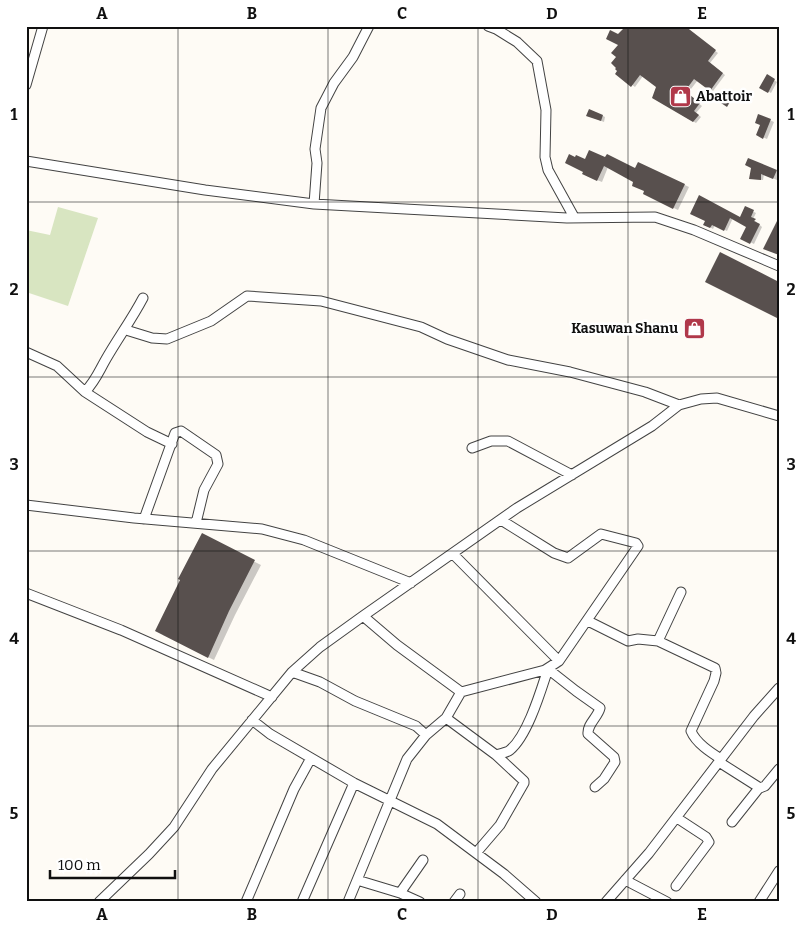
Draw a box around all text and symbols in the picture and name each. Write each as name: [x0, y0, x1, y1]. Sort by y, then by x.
text: A: [96, 4, 108, 23]
text: B: [247, 4, 257, 23]
text: C: [397, 4, 407, 23]
text: D: [546, 4, 558, 23]
text: E: [697, 4, 707, 23]
shop icon: Abattoir: [668, 84, 692, 108]
place label: Abattoir: [696, 88, 752, 105]
text: 1: [11, 105, 18, 124]
text: 1: [788, 105, 795, 124]
text: 2: [9, 280, 19, 299]
text: 2: [786, 280, 796, 299]
shop icon: Kasuwan Shanu: [682, 316, 706, 340]
place label: Kasuwan Shanu: [571, 320, 678, 337]
text: 3: [9, 455, 19, 474]
text: 3: [786, 455, 796, 474]
text: 4: [9, 629, 19, 648]
text: 4: [786, 629, 796, 648]
text: 5: [10, 804, 19, 823]
text: 5: [787, 804, 796, 823]
scale bar: [50, 848, 175, 880]
text: 100 m: [58, 856, 101, 874]
text: A: [96, 905, 108, 924]
text: B: [247, 905, 257, 924]
text: C: [397, 905, 407, 924]
text: D: [546, 905, 558, 924]
text: E: [697, 905, 707, 924]

